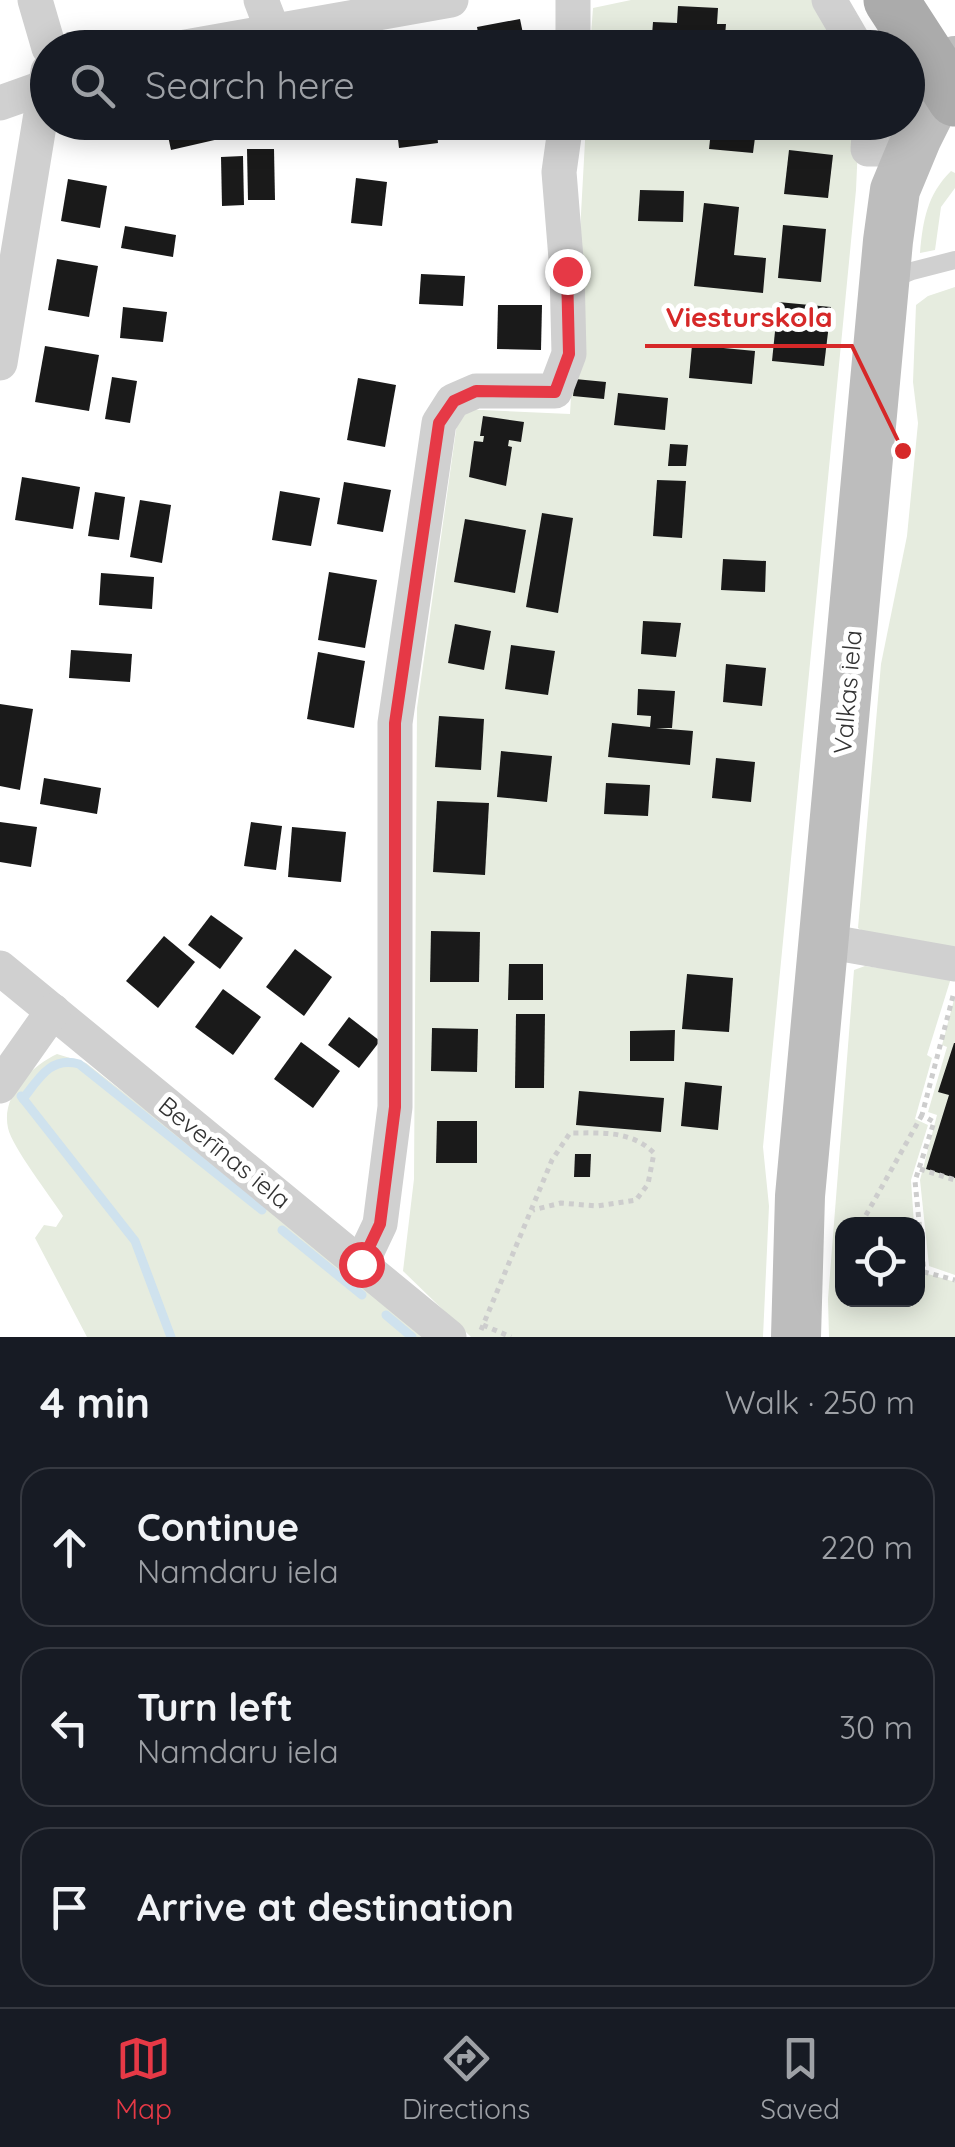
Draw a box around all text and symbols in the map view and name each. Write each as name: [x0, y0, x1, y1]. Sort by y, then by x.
search box: [30, 30, 925, 140]
icon: search: [65, 58, 120, 113]
text: Search here: [145, 61, 355, 109]
route end: [545, 249, 591, 295]
callout: Viesturskola: [645, 288, 852, 346]
text: Viesturskola: [665, 299, 833, 334]
street label: Valkas iela: [826, 629, 868, 755]
street label: Beverīnas iela: [153, 1089, 297, 1215]
map controls: [835, 1217, 925, 1307]
button: locate: [835, 1217, 925, 1307]
route start: [339, 1242, 385, 1288]
text: 4 min: [40, 1376, 150, 1429]
text: Walk · 250 m: [725, 1382, 915, 1422]
text: Continue: [137, 1503, 299, 1551]
icon: ahead: [42, 1520, 97, 1575]
text: 220 m: [821, 1527, 913, 1567]
text: Namdaru iela: [137, 1551, 339, 1591]
text: Turn left: [137, 1683, 293, 1731]
icon: left: [42, 1700, 97, 1755]
text: 30 m: [839, 1707, 913, 1747]
text: Namdaru iela: [137, 1731, 339, 1771]
icon: arrive: [42, 1880, 97, 1935]
text: Arrive at destination: [137, 1883, 514, 1931]
tab: Map: [115, 2031, 172, 2126]
tab: Directions: [402, 2031, 530, 2126]
tab: Saved: [760, 2031, 840, 2126]

